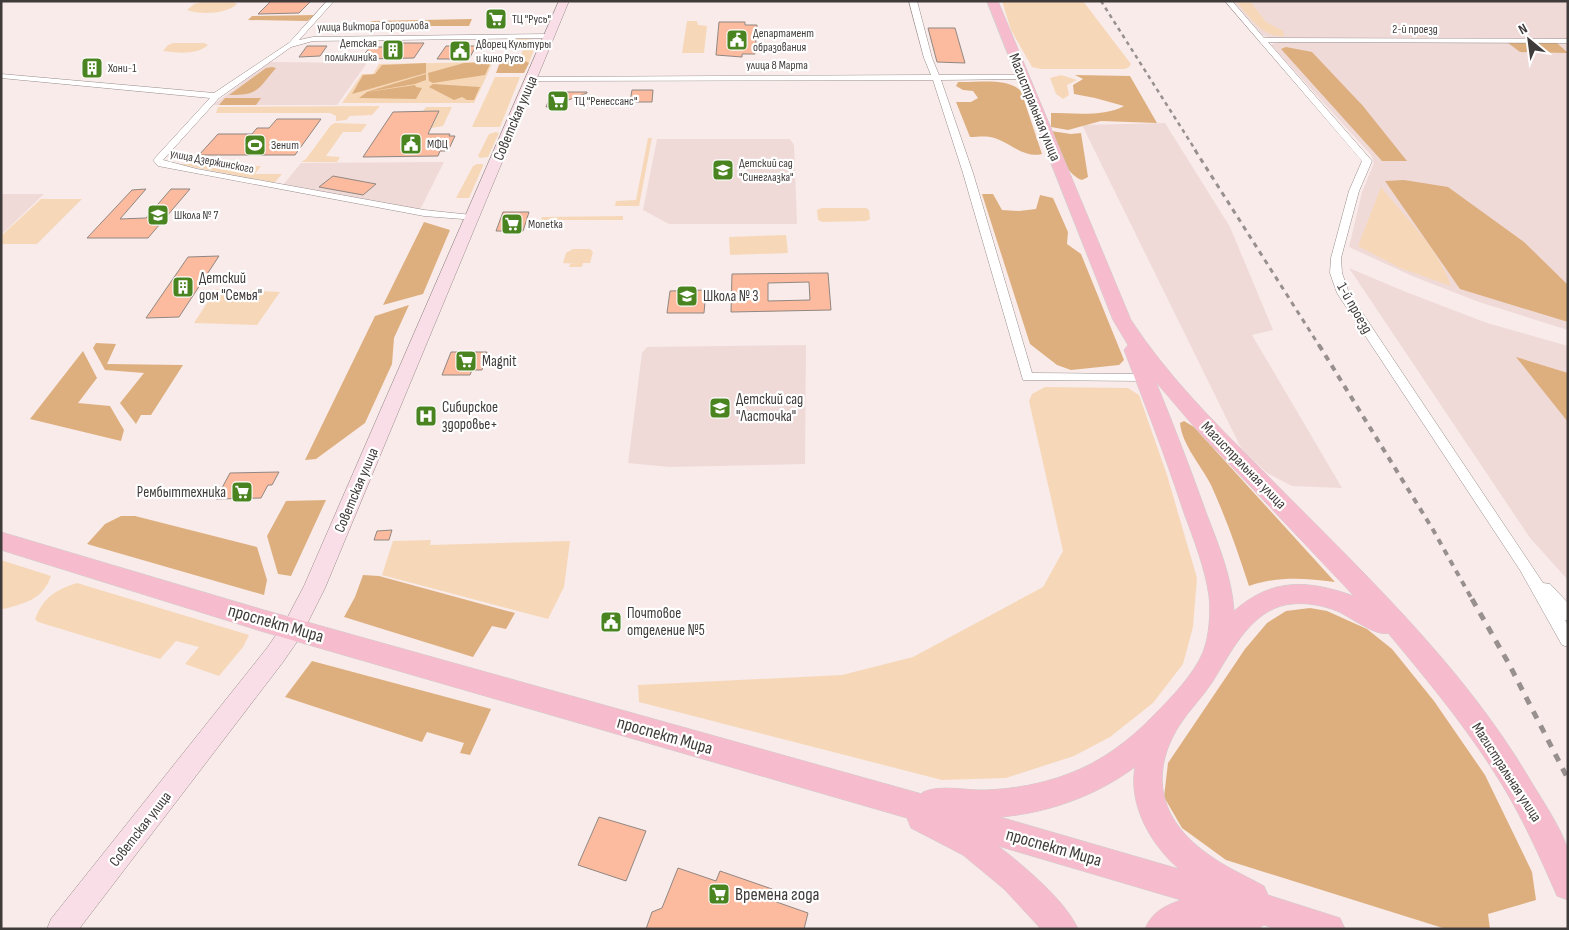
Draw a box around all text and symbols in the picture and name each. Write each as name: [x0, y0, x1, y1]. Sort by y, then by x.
supermarket icon: ТЦ "Русь": [484, 7, 508, 31]
place label: ТЦ "Русь": [512, 12, 551, 27]
north arrow: [1504, 15, 1554, 65]
street label: улица Виктора Городилова: [317, 18, 429, 35]
text: N: [1516, 20, 1530, 38]
street label: 2-й проезд: [1392, 22, 1438, 37]
place label: Департамент образования: [753, 26, 814, 55]
public building icon: Департамент образования: [725, 28, 749, 52]
place label: Детская поликлиника: [325, 36, 377, 65]
place label: Дворец Культуры и кино Русь: [476, 37, 551, 66]
building icon: Детская поликлиника: [381, 38, 405, 62]
public building icon: Дворец Культуры и кино Русь: [448, 39, 472, 63]
street label: Магистральная улица: [1004, 50, 1065, 164]
building icon: Хони-1: [80, 56, 104, 80]
street label: улица 8 Марта: [746, 58, 808, 73]
place label: Хони-1: [107, 61, 137, 76]
street label: Советская улица: [489, 73, 542, 163]
supermarket icon: ТЦ "Ренессанс": [546, 89, 570, 113]
place label: ТЦ "Ренессанс": [574, 94, 637, 109]
public building icon: МФЦ: [399, 132, 423, 156]
sports icon: Зенит: [243, 133, 267, 157]
place label: МФЦ: [427, 137, 448, 152]
place label: Зенит: [271, 138, 299, 153]
street label: улица Дзержинского: [169, 146, 255, 177]
place label: Детский сад "Синеглазка": [739, 156, 794, 185]
school or university icon: Детский сад "Синеглазка": [711, 158, 735, 182]
school or university icon: Школа № 7: [146, 203, 170, 227]
place label: Школа № 7: [174, 208, 218, 223]
supermarket icon: Monetka: [500, 212, 524, 236]
place label: Monetka: [528, 217, 563, 232]
place label: Детский дом "Семья": [199, 269, 262, 305]
building icon: Детский дом "Семья": [171, 275, 195, 299]
street label: 1-й проезд: [1332, 279, 1377, 337]
school or university icon: Школа № 3: [675, 284, 699, 308]
place label: Школа № 3: [703, 287, 759, 306]
supermarket icon: Magnit: [454, 349, 478, 373]
place label: Magnit: [482, 352, 517, 371]
place label: Детский сад "Ласточка": [736, 390, 803, 426]
school or university icon: Детский сад "Ласточка": [708, 396, 732, 420]
place label: Сибирское здоровье+: [442, 398, 498, 434]
hospital icon: Сибирское здоровье+: [414, 404, 438, 428]
street label: Магистральная улица: [1197, 418, 1290, 513]
street label: Советская улица: [330, 445, 383, 535]
supermarket icon: Рембыттехника: [230, 480, 254, 504]
place label: Рембыттехника: [137, 483, 226, 502]
street label: проспект Мира: [226, 600, 326, 647]
place label: Почтовое отделение №5: [627, 604, 705, 640]
public building icon: Почтовое отделение №5: [599, 610, 623, 634]
street label: проспект Мира: [615, 712, 715, 759]
street label: Магистральная улица: [1467, 719, 1546, 826]
street label: Советская улица: [105, 788, 176, 871]
street label: проспект Мира: [1004, 824, 1104, 871]
supermarket icon: Времена года: [707, 882, 731, 906]
place label: Времена года: [735, 884, 820, 905]

